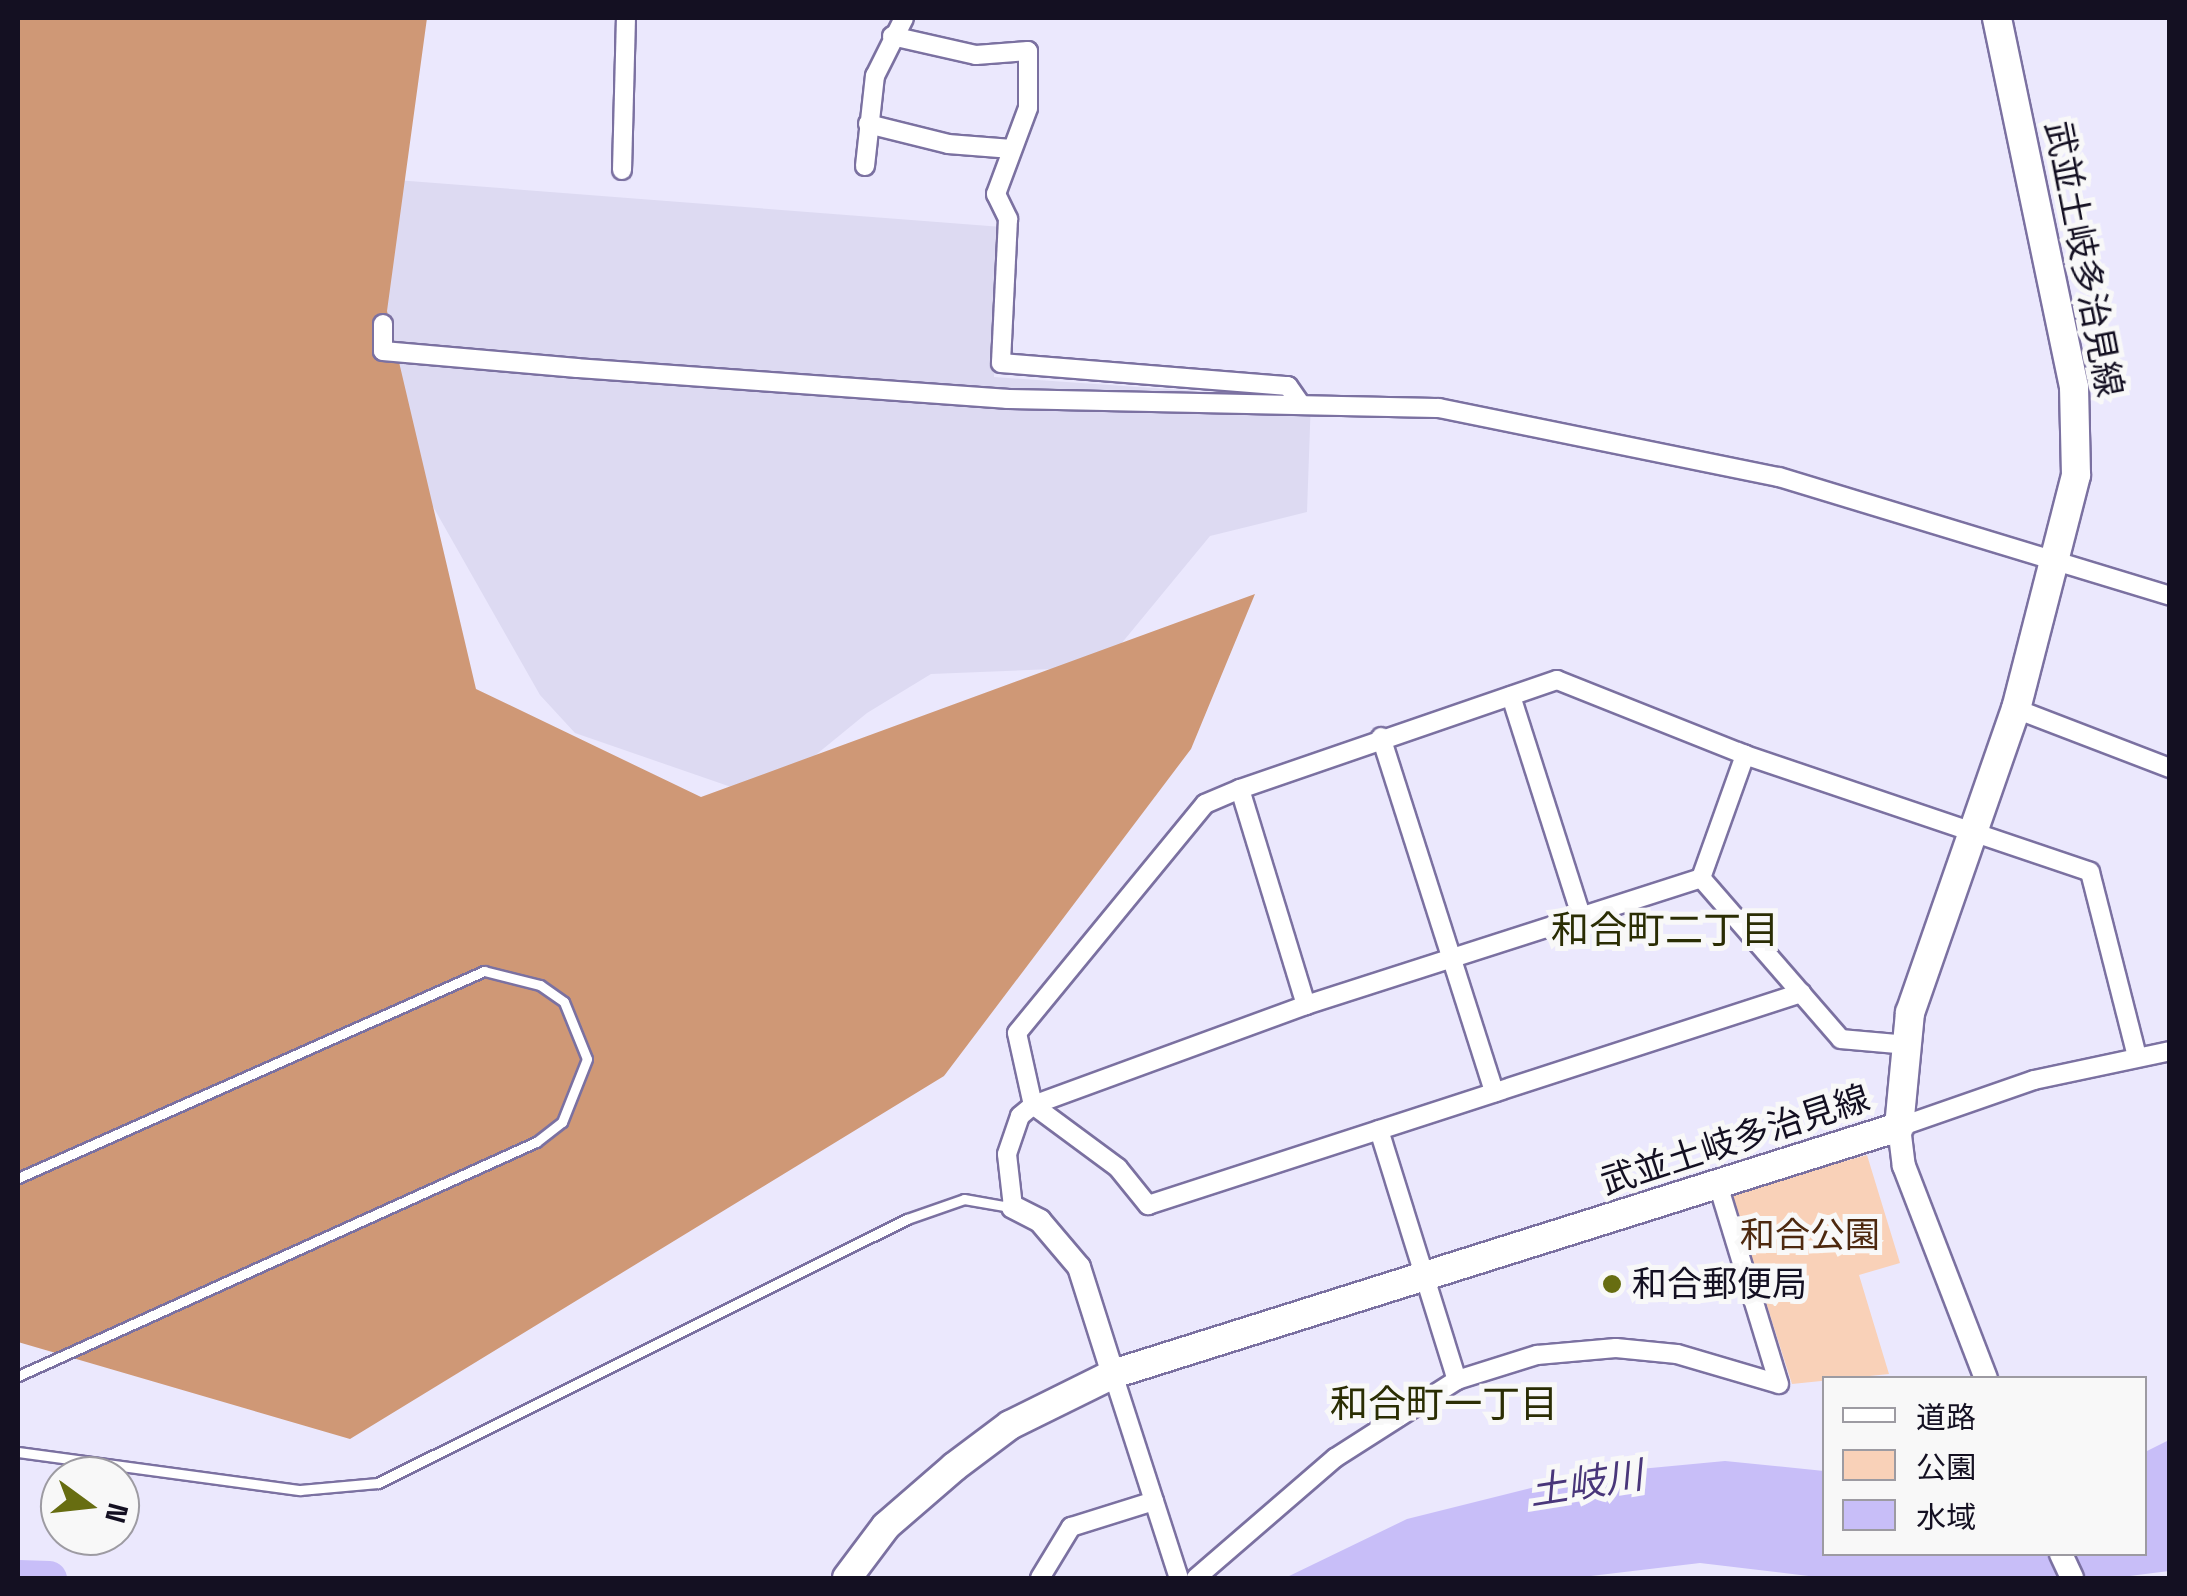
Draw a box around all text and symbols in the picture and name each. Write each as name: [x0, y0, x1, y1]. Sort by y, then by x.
street label: 武並土岐多治見線: [2037, 118, 2131, 400]
district label: 和合町二丁目: [1551, 908, 1779, 954]
street label: 武並土岐多治見線: [1595, 1077, 1875, 1203]
park label: 和合公園: [1740, 1214, 1880, 1256]
place label: 和合郵便局: [1632, 1263, 1807, 1305]
marker: 和合郵便局: [1601, 1273, 1623, 1295]
legend: [1822, 1376, 2147, 1556]
district label: 和合町一丁目: [1330, 1382, 1558, 1428]
text: 道路: [1916, 1398, 1976, 1437]
text: 公園: [1916, 1448, 1976, 1487]
water label: 土岐川: [1526, 1453, 1646, 1515]
north arrow: [40, 1456, 140, 1556]
text: 水域: [1916, 1498, 1976, 1537]
text: N: [97, 1500, 137, 1527]

